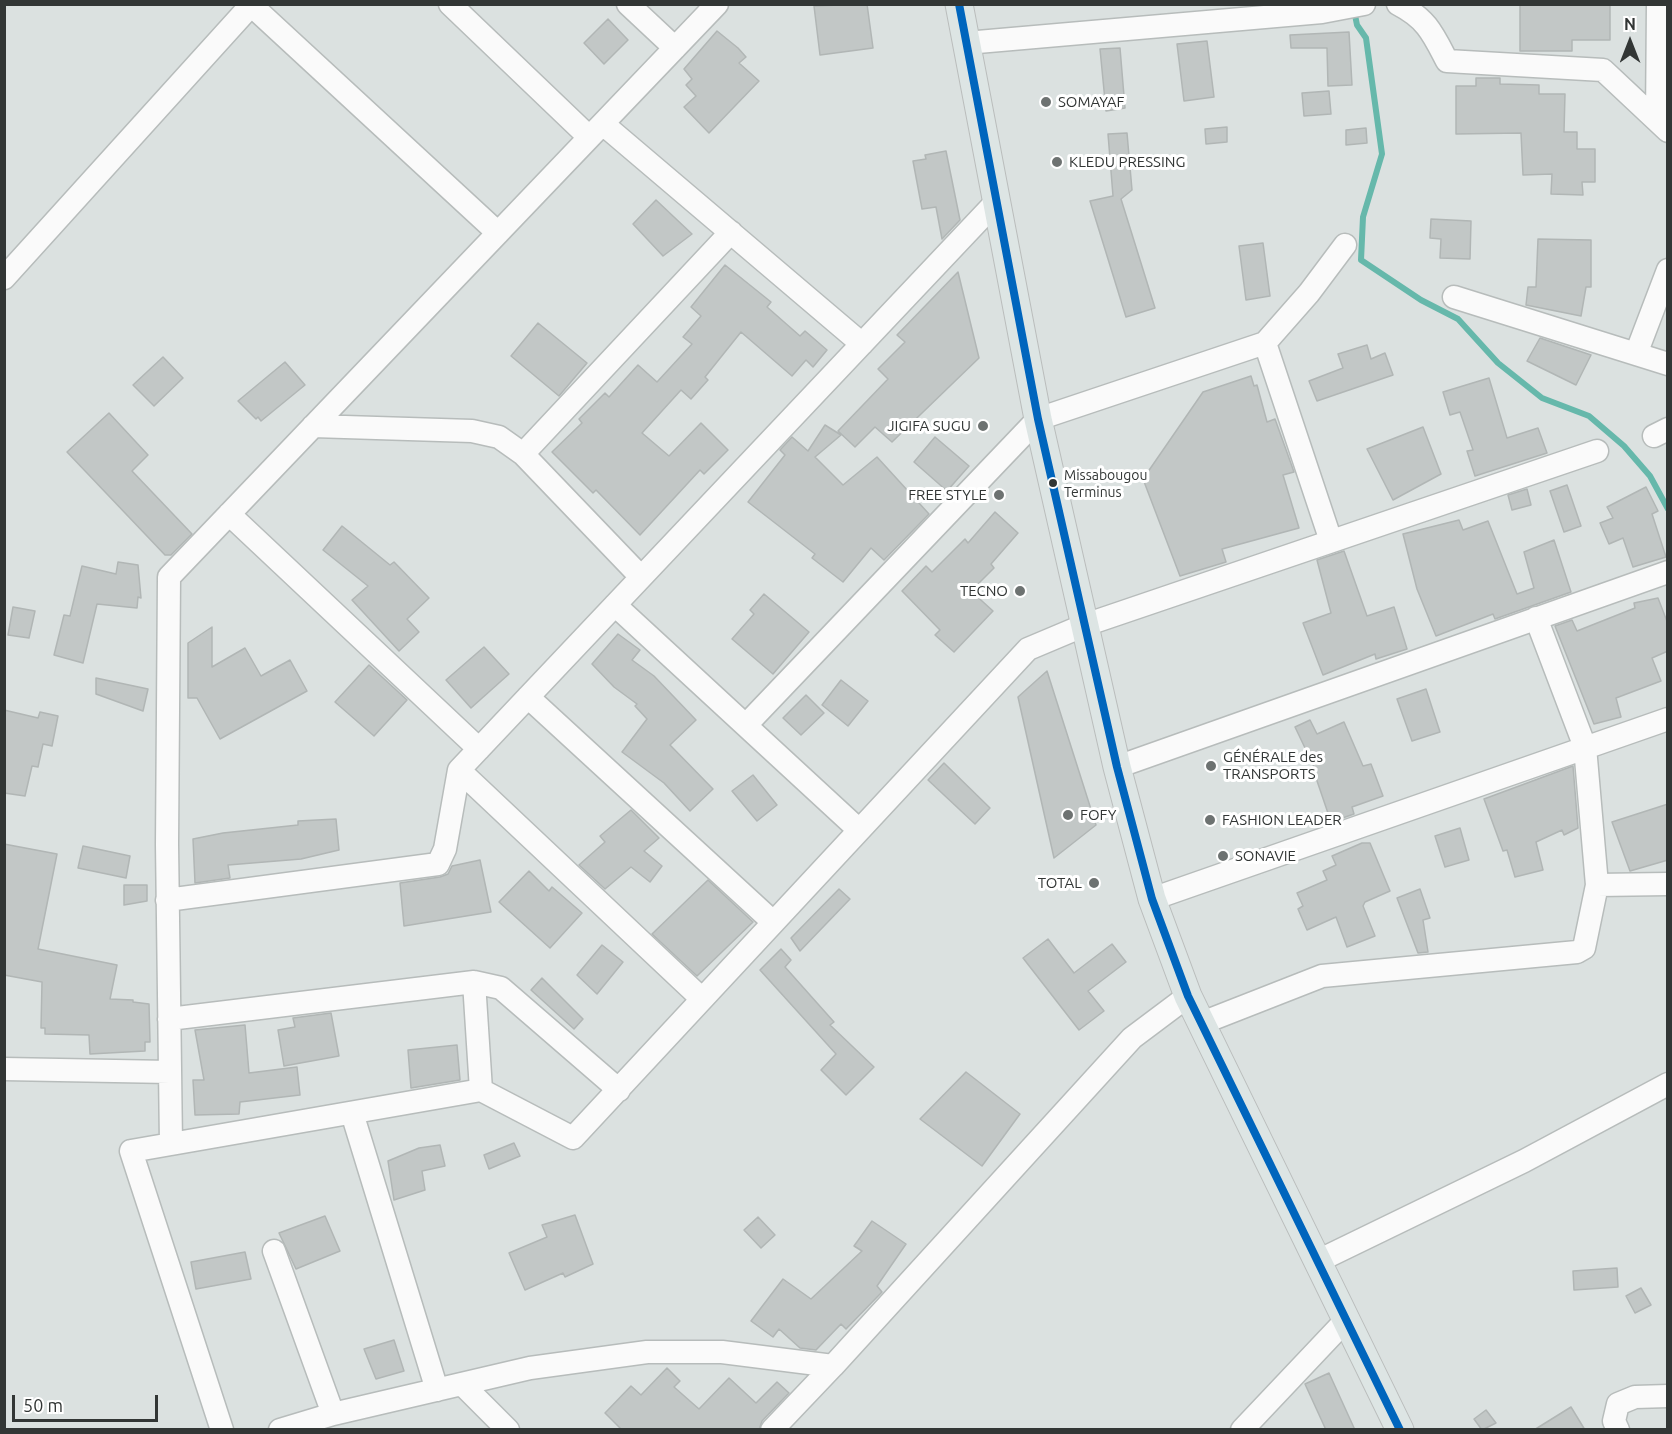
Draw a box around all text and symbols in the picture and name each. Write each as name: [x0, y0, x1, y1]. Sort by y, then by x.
north arrow: [1600, 12, 1660, 72]
text: N: [1624, 15, 1636, 33]
place label: SOMAYAF: [1058, 93, 1124, 111]
marker: SOMAYAF: [1039, 95, 1053, 109]
place label: KLEDU PRESSING: [1069, 153, 1185, 171]
marker: KLEDU PRESSING: [1050, 155, 1064, 169]
place label: JIGIFA SUGU: [887, 417, 971, 435]
marker: JIGIFA SUGU: [976, 419, 990, 433]
place label: Missabougou Terminus: [1064, 467, 1148, 500]
marker: Missabougou Terminus: [1047, 477, 1059, 489]
place label: FREE STYLE: [908, 486, 987, 504]
marker: FREE STYLE: [992, 488, 1006, 502]
place label: TECNO: [960, 582, 1008, 600]
marker: TECNO: [1013, 584, 1027, 598]
place label: GÉNÉRALE des TRANSPORTS: [1223, 748, 1323, 783]
marker: GÉNÉRALE des TRANSPORTS: [1204, 759, 1218, 773]
place label: FOFY: [1080, 806, 1116, 824]
marker: FOFY: [1061, 808, 1075, 822]
place label: FASHION LEADER: [1222, 811, 1342, 829]
marker: FASHION LEADER: [1203, 813, 1217, 827]
place label: SONAVIE: [1235, 847, 1296, 865]
marker: SONAVIE: [1216, 849, 1230, 863]
place label: TOTAL: [1038, 874, 1082, 892]
marker: TOTAL: [1087, 876, 1101, 890]
scale bar: [15, 1383, 160, 1421]
text: 50 m: [23, 1395, 63, 1415]

